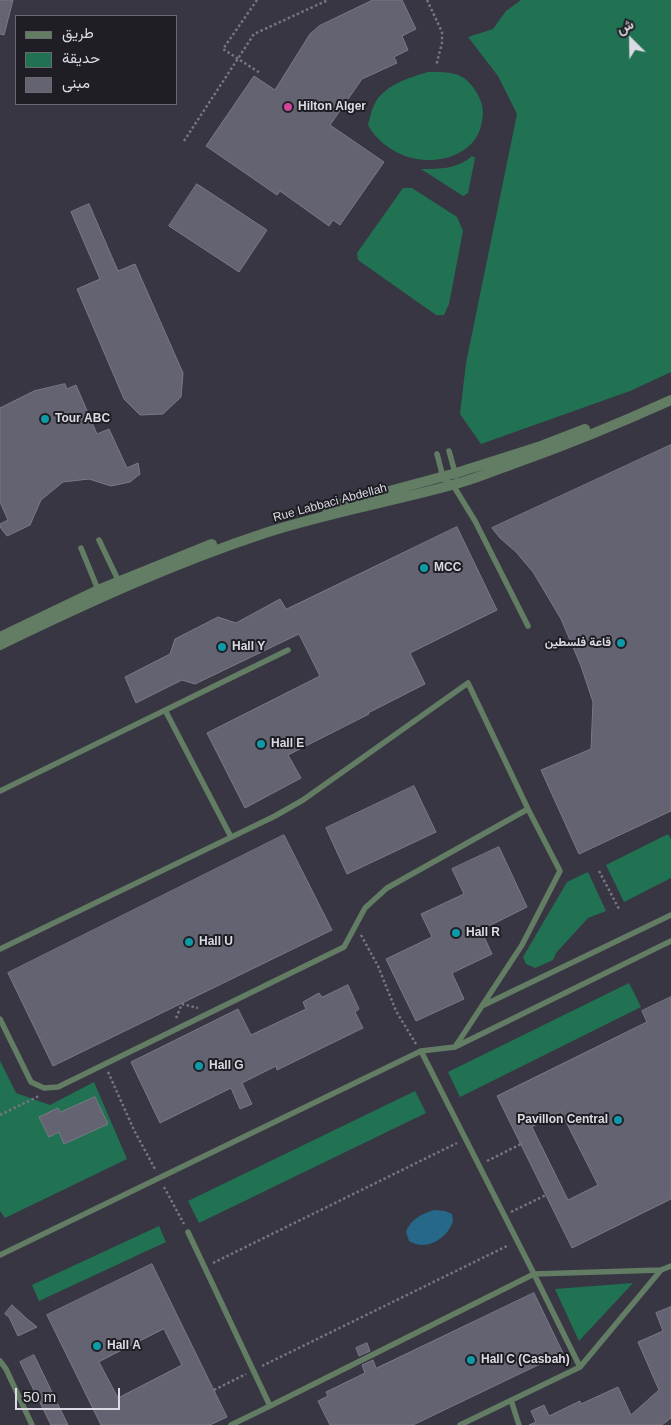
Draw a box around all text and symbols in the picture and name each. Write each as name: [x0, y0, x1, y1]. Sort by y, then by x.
legend: [15, 15, 178, 105]
north arrow: [606, 15, 656, 65]
text: ش: [614, 16, 636, 37]
text: طريق: [62, 24, 94, 41]
text: حديقة: [62, 49, 100, 66]
text: مبنى: [62, 74, 90, 91]
place label: Hilton Alger: [298, 100, 366, 114]
marker: Hilton Alger: [282, 101, 294, 113]
place label: Tour ABC: [55, 412, 110, 426]
marker: Tour ABC: [39, 413, 51, 425]
street label: Rue Labbaci Abdellah: [271, 481, 389, 525]
place label: MCC: [434, 561, 461, 575]
marker: MCC: [418, 562, 430, 574]
place label: قاعة فلسطين: [545, 636, 611, 650]
marker: قاعة فلسطين: [615, 637, 627, 649]
place label: Hall Y: [232, 640, 265, 654]
marker: Hall Y: [216, 641, 228, 653]
place label: Hall E: [271, 737, 304, 751]
marker: Hall E: [255, 738, 267, 750]
place label: Hall R: [466, 926, 500, 940]
marker: Hall R: [450, 927, 462, 939]
place label: Hall U: [199, 935, 233, 949]
marker: Hall U: [183, 936, 195, 948]
place label: Hall G: [209, 1059, 244, 1073]
marker: Hall G: [193, 1060, 205, 1072]
place label: Pavillon Central: [517, 1113, 608, 1127]
marker: Pavillon Central: [612, 1114, 624, 1126]
place label: Hall A: [107, 1339, 141, 1353]
marker: Hall A: [91, 1340, 103, 1352]
place label: Hall C (Casbah): [481, 1353, 570, 1367]
marker: Hall C (Casbah): [465, 1354, 477, 1366]
scale bar: [18, 1378, 122, 1410]
text: 50 m: [23, 1388, 56, 1405]

